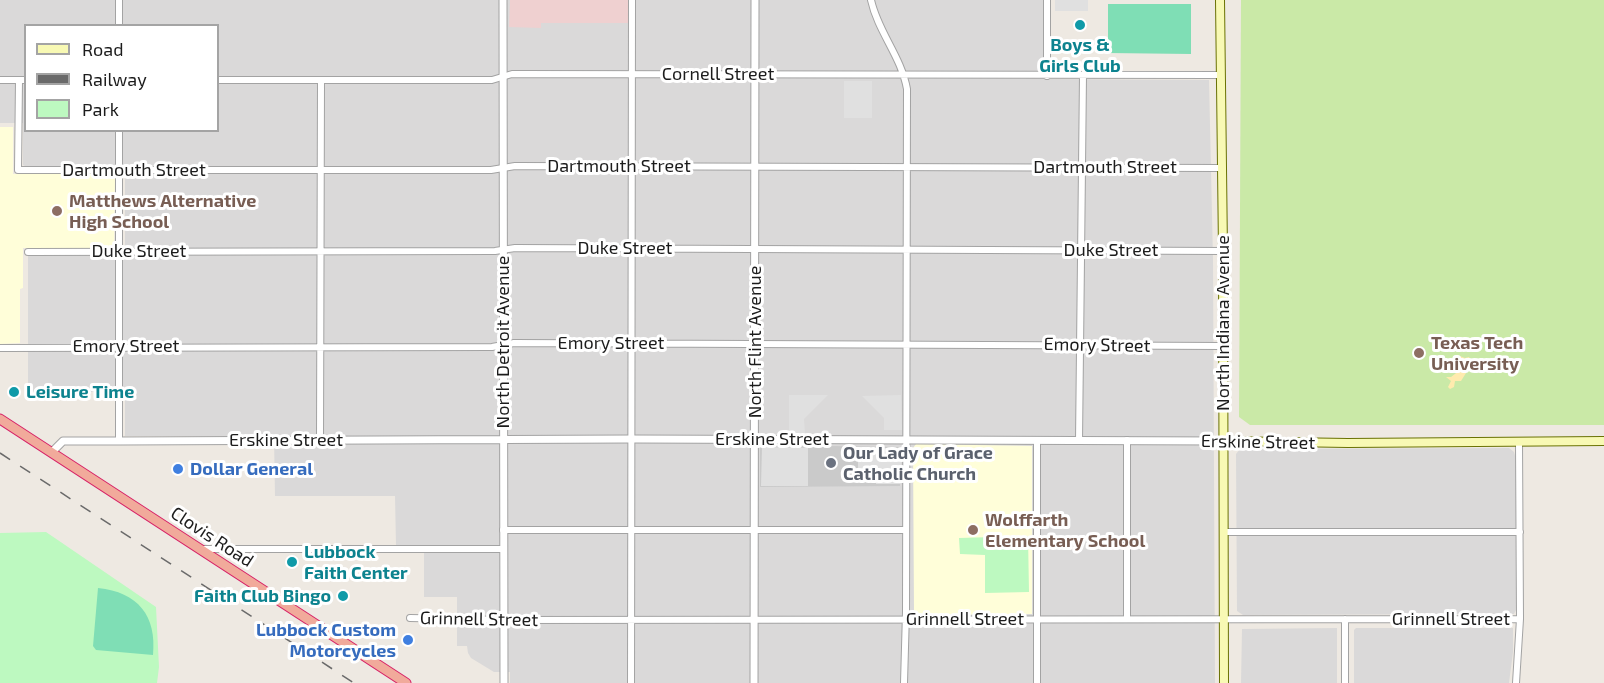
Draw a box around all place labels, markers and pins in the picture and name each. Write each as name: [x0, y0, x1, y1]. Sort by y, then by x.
marker: Boys & Girls Club: [1073, 18, 1087, 32]
place label: Boys & Girls Club: [1039, 34, 1121, 76]
place label: Matthews Alternative High School: [69, 190, 256, 232]
marker: Matthews Alternative High School: [50, 204, 64, 218]
place label: Texas Tech University: [1431, 332, 1523, 374]
marker: Texas Tech University: [1412, 346, 1426, 360]
place label: Leisure Time: [26, 381, 134, 403]
marker: Leisure Time: [7, 385, 21, 399]
place label: Our Lady of Grace Catholic Church: [843, 442, 993, 484]
marker: Our Lady of Grace Catholic Church: [824, 456, 838, 470]
place label: Dollar General: [190, 458, 313, 480]
marker: Dollar General: [171, 462, 185, 476]
place label: Wolffarth Elementary School: [985, 509, 1145, 552]
marker: Wolffarth Elementary School: [966, 523, 980, 537]
place label: Lubbock Faith Center: [304, 541, 408, 584]
marker: Lubbock Faith Center: [285, 555, 299, 569]
place label: Faith Club Bingo: [194, 585, 331, 607]
marker: Faith Club Bingo: [336, 589, 350, 603]
place label: Lubbock Custom Motorcycles: [256, 619, 396, 662]
marker: Lubbock Custom Motorcycles: [401, 633, 415, 647]

